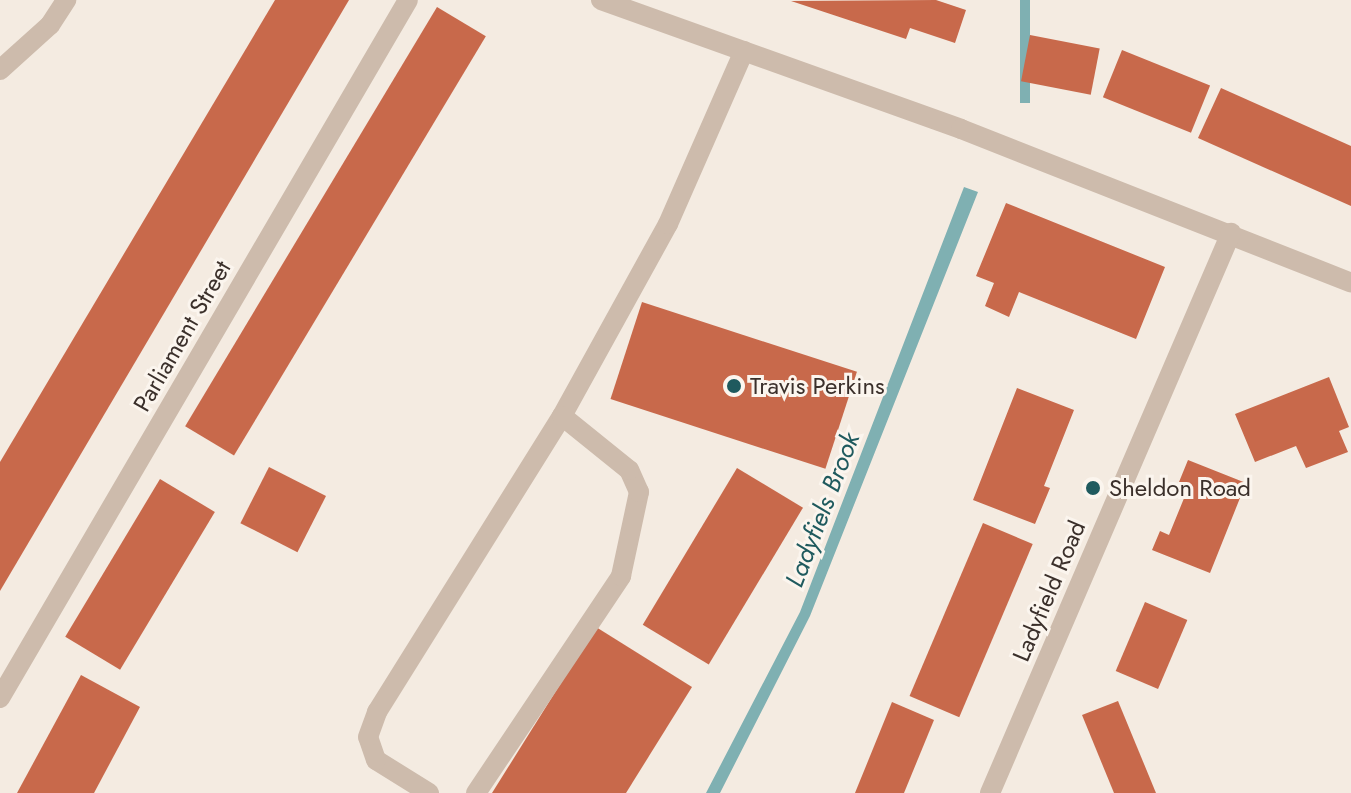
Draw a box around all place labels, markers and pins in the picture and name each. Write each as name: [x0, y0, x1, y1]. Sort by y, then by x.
place label: Travis Perkins: [750, 372, 885, 400]
marker: Travis Perkins: [725, 377, 743, 395]
place label: Sheldon Road: [1109, 474, 1251, 502]
marker: Sheldon Road: [1084, 479, 1102, 497]

